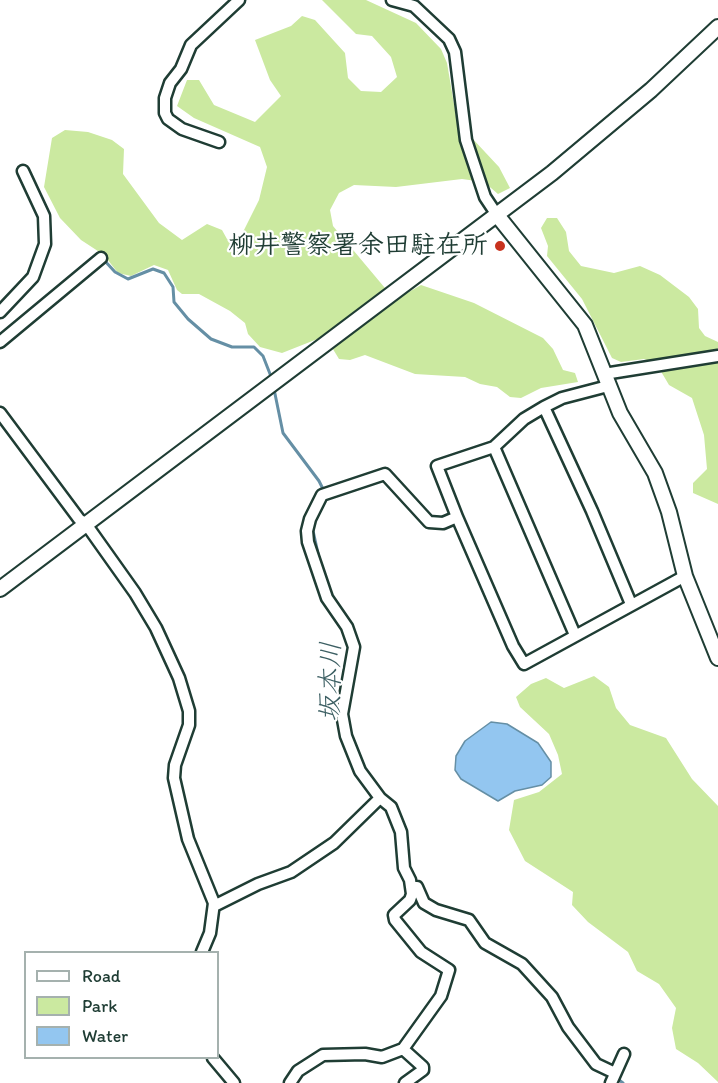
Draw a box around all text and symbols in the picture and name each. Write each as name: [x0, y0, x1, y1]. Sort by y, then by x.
place label: 柳井警察署余田駐在所: [228, 230, 488, 262]
marker: 柳井警察署余田駐在所: [493, 239, 507, 253]
water label: 坂本川: [315, 641, 349, 723]
legend: [24, 951, 219, 1059]
text: Road: [82, 965, 121, 987]
text: Park: [82, 995, 117, 1017]
text: Water: [82, 1025, 128, 1047]

